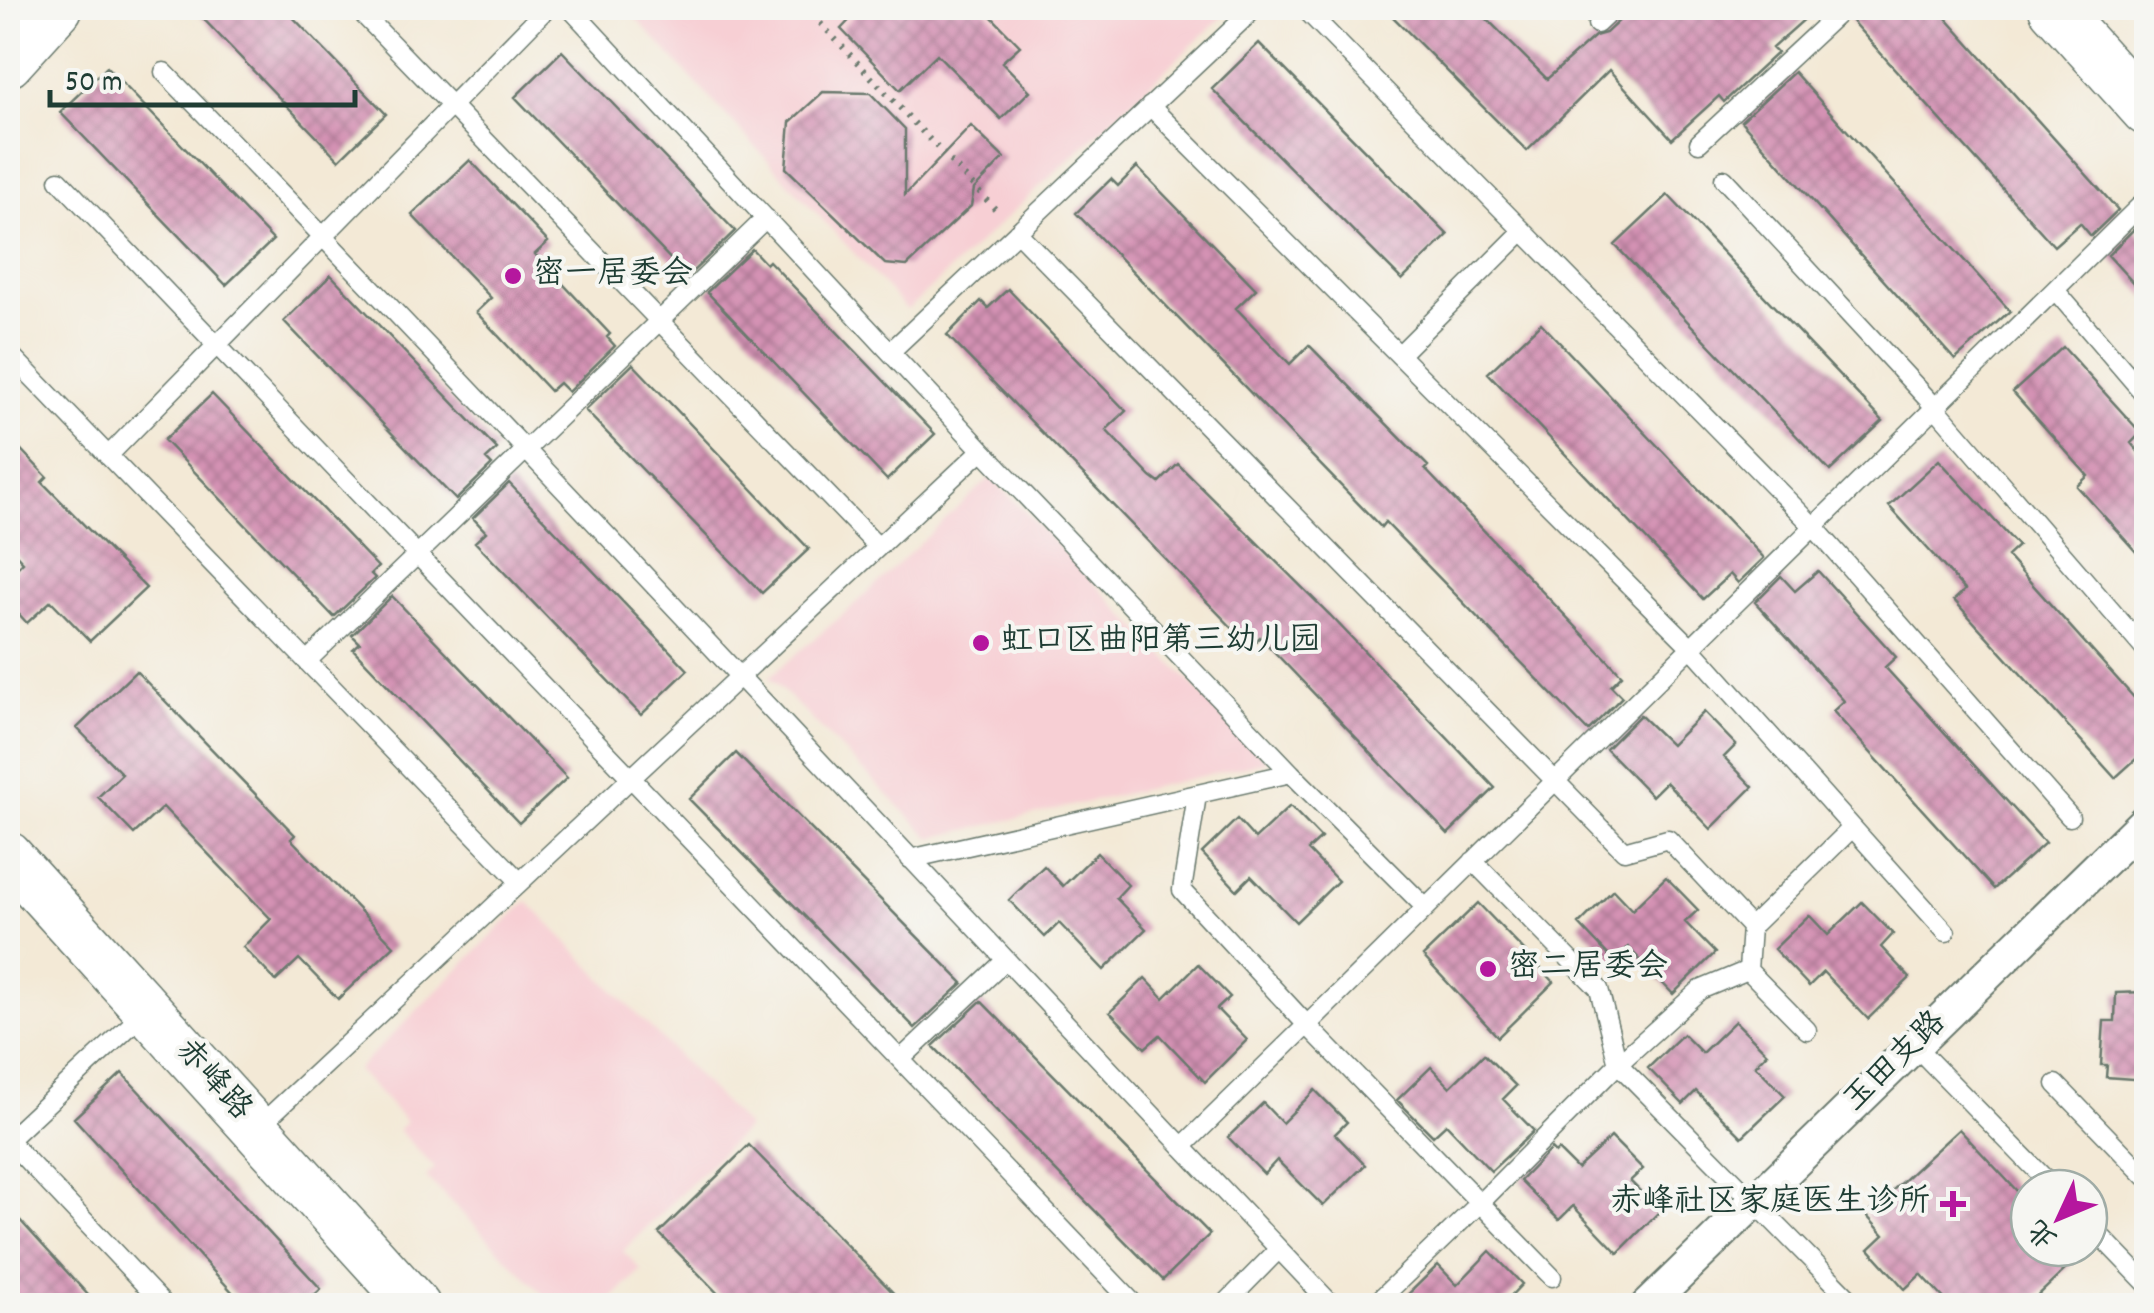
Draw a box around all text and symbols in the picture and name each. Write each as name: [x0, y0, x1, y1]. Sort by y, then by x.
scale bar: [50, 45, 355, 107]
text: 50 m: [65, 63, 123, 106]
place label: 密一居委会: [533, 253, 693, 299]
marker: 密一居委会: [502, 265, 524, 287]
place label: 虹口区曲阳第三幼儿园: [1001, 620, 1321, 666]
marker: 虹口区曲阳第三幼儿园: [970, 632, 992, 654]
place label: 密二居委会: [1508, 946, 1668, 992]
marker: 密二居委会: [1477, 958, 1499, 980]
street label: 玉田支路: [1834, 1002, 1958, 1124]
street label: 赤峰路: [163, 1030, 261, 1132]
north arrow: [2009, 1168, 2109, 1268]
place label: 赤峰社区家庭医生诊所: [1610, 1181, 1930, 1227]
marker: 赤峰社区家庭医生诊所: [1940, 1191, 1966, 1217]
text: 北: [2020, 1208, 2069, 1256]

